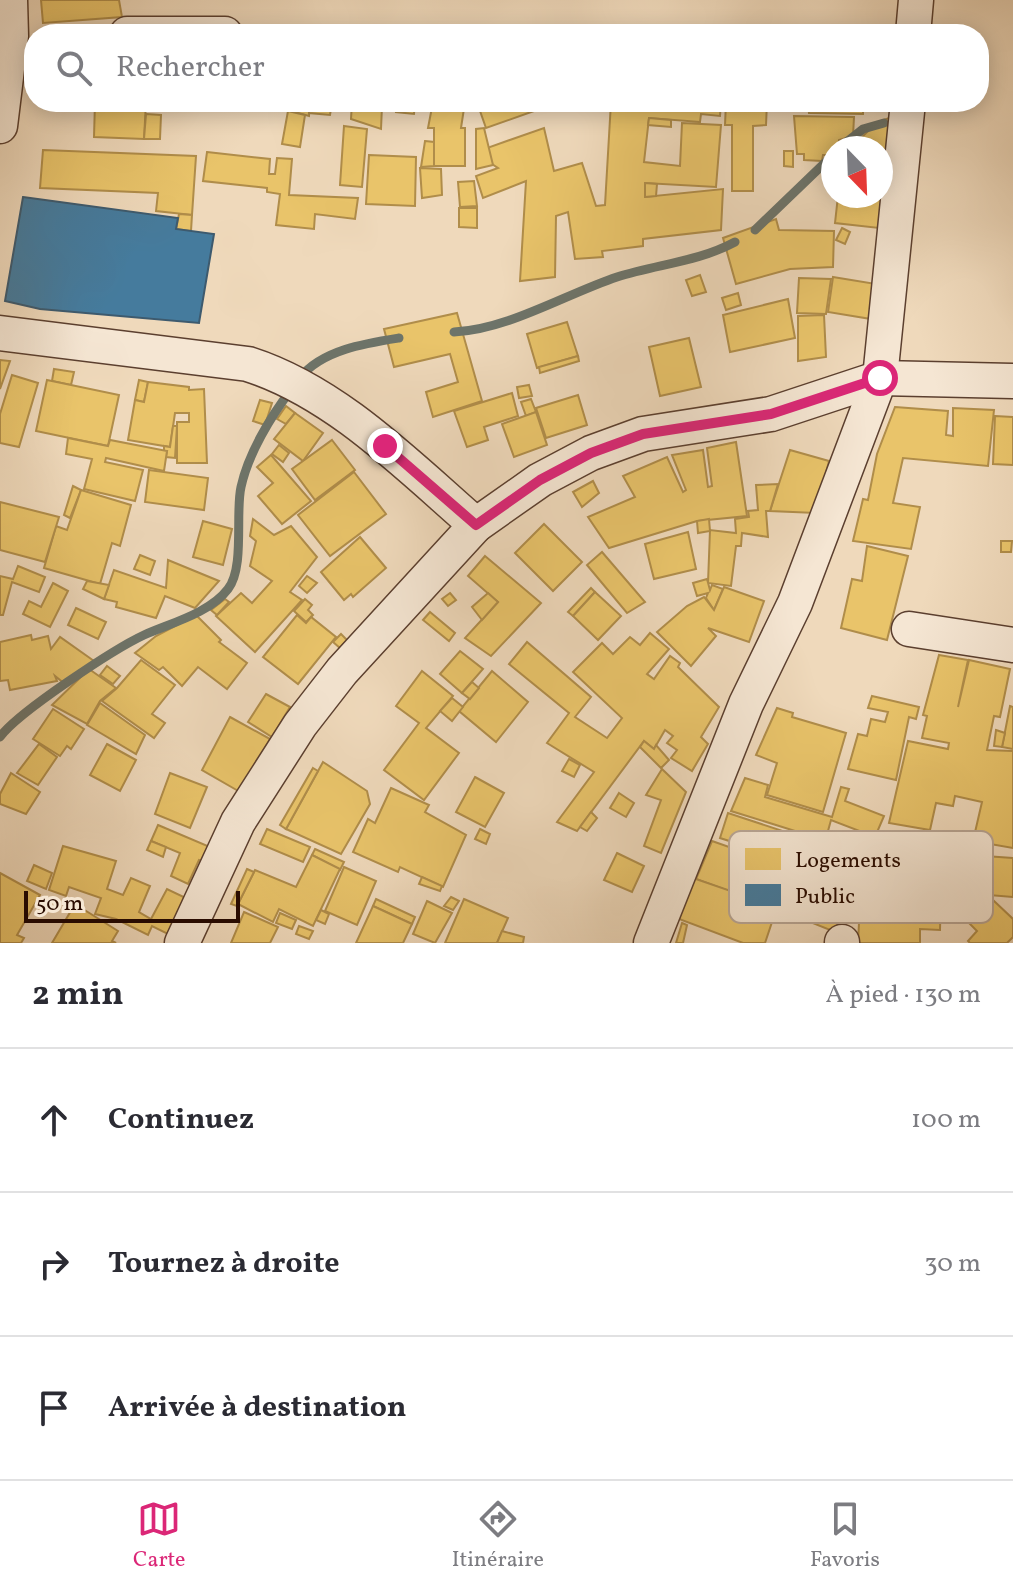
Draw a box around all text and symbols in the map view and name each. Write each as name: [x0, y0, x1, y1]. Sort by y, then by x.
search box: [24, 24, 989, 112]
icon: search: [52, 46, 96, 90]
text: Rechercher: [116, 47, 265, 89]
north arrow: [821, 136, 893, 208]
route start: [862, 360, 898, 396]
route end: [367, 428, 403, 464]
legend: [729, 831, 993, 923]
text: Logements: [795, 846, 901, 877]
text: Public: [795, 882, 855, 913]
scale bar: [24, 887, 240, 923]
text: 50 m: [36, 889, 83, 920]
text: 2 min: [32, 972, 124, 1019]
text: À pied · 130 m: [826, 977, 981, 1013]
icon: ahead: [32, 1098, 76, 1142]
text: Continuez: [108, 1099, 254, 1141]
text: 100 m: [911, 1102, 981, 1138]
icon: right: [32, 1242, 76, 1286]
text: Tournez à droite: [108, 1243, 340, 1285]
text: 30 m: [924, 1246, 981, 1282]
icon: arrive: [32, 1386, 76, 1430]
text: Arrivée à destination: [108, 1387, 407, 1429]
tab: Carte: [133, 1497, 186, 1576]
tab: Itinéraire: [452, 1497, 544, 1576]
tab: Favoris: [810, 1497, 880, 1576]

